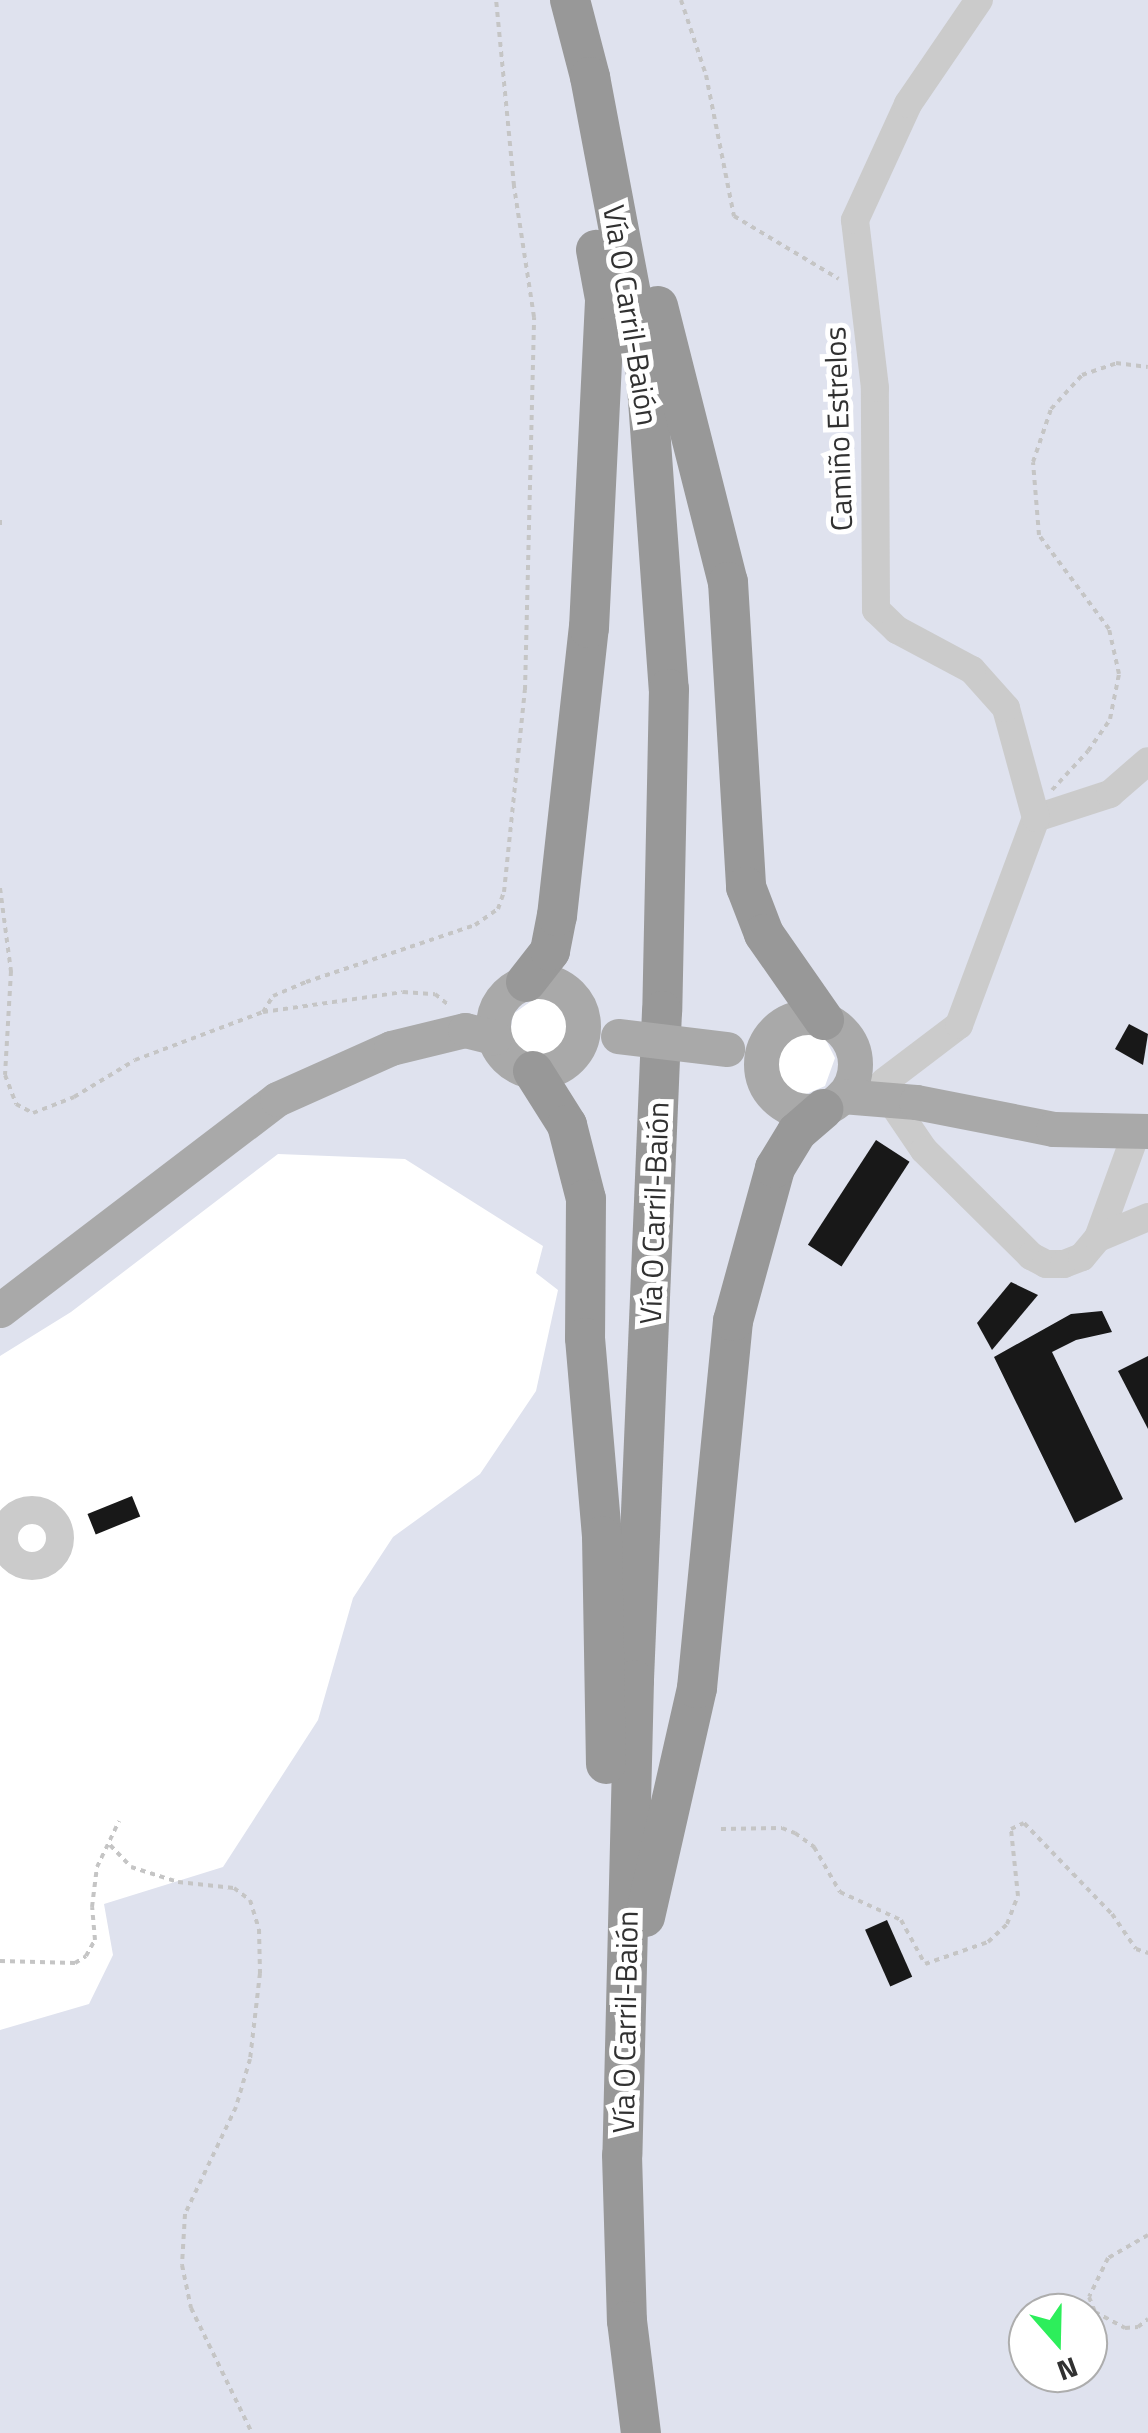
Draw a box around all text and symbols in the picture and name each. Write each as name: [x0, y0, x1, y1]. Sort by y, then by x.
street label: Vía O Carril-Baión: [596, 202, 666, 428]
street label: Camiño Estrelos: [816, 326, 860, 532]
street label: Vía O Carril-Baión: [632, 1101, 676, 1325]
street label: Vía O Carril-Baión: [605, 1910, 645, 2134]
north arrow: [1008, 2293, 1108, 2393]
text: N: [1051, 2346, 1084, 2393]

